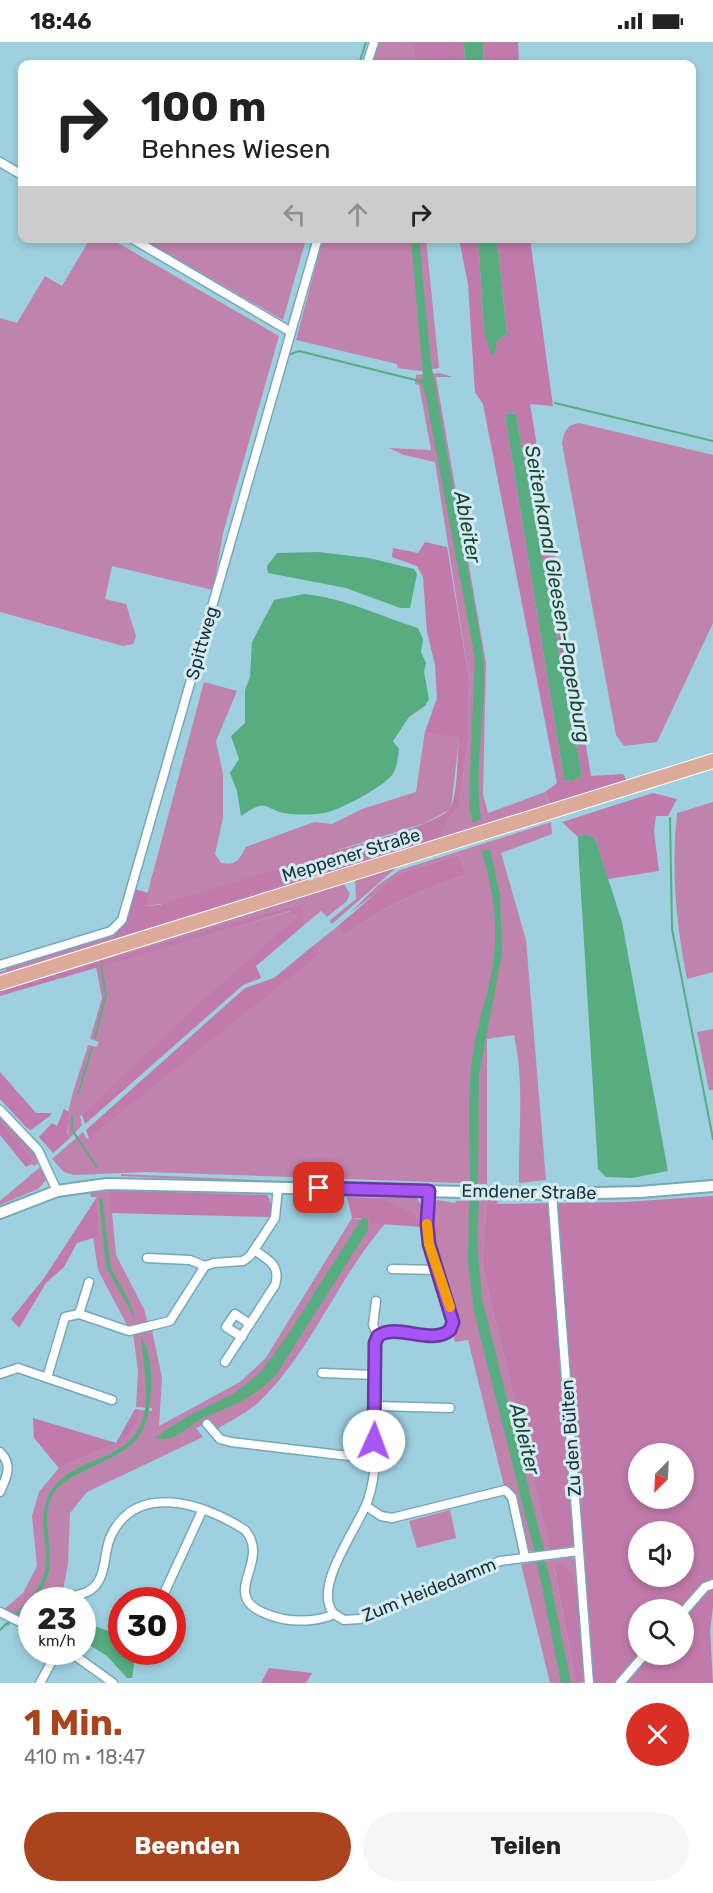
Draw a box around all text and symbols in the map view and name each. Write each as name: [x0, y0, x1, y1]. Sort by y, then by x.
text: 18:46: [30, 8, 92, 35]
text: 100 m: [141, 82, 266, 132]
icon: right: [42, 84, 120, 162]
text: Behnes Wiesen: [141, 133, 331, 165]
icon: left: [278, 198, 311, 231]
icon: ahead: [341, 198, 374, 231]
icon: right: [404, 198, 437, 231]
water label: Seitenkanal Gleesen-Papenburg: [520, 443, 596, 745]
water label: Ableiter: [449, 488, 487, 566]
street label: Spittweg: [181, 604, 223, 682]
street label: Meppener Straße: [279, 824, 423, 886]
pin: [293, 1162, 344, 1213]
icon: arrive: [302, 1171, 335, 1204]
street label: Emdener Straße: [461, 1180, 597, 1204]
street label: Zu den Bülten: [556, 1379, 586, 1497]
water label: Ableiter: [504, 1400, 546, 1479]
position arrow: [342, 1409, 406, 1473]
north arrow: [628, 1443, 694, 1509]
map controls: [628, 1443, 694, 1665]
button: sound: [628, 1521, 694, 1587]
street label: Zum Heidedamm: [359, 1553, 499, 1627]
speed limit sign: 30: [108, 1587, 186, 1665]
button: search: [628, 1599, 694, 1665]
text: 23: [37, 1601, 77, 1637]
text: km/h: [38, 1632, 76, 1650]
text: 1 Min.: [24, 1701, 123, 1744]
button: close: [626, 1703, 689, 1766]
text: 410 m · 18:47: [24, 1745, 145, 1769]
button: Beenden: [24, 1812, 351, 1881]
button: Teilen: [363, 1812, 689, 1881]

